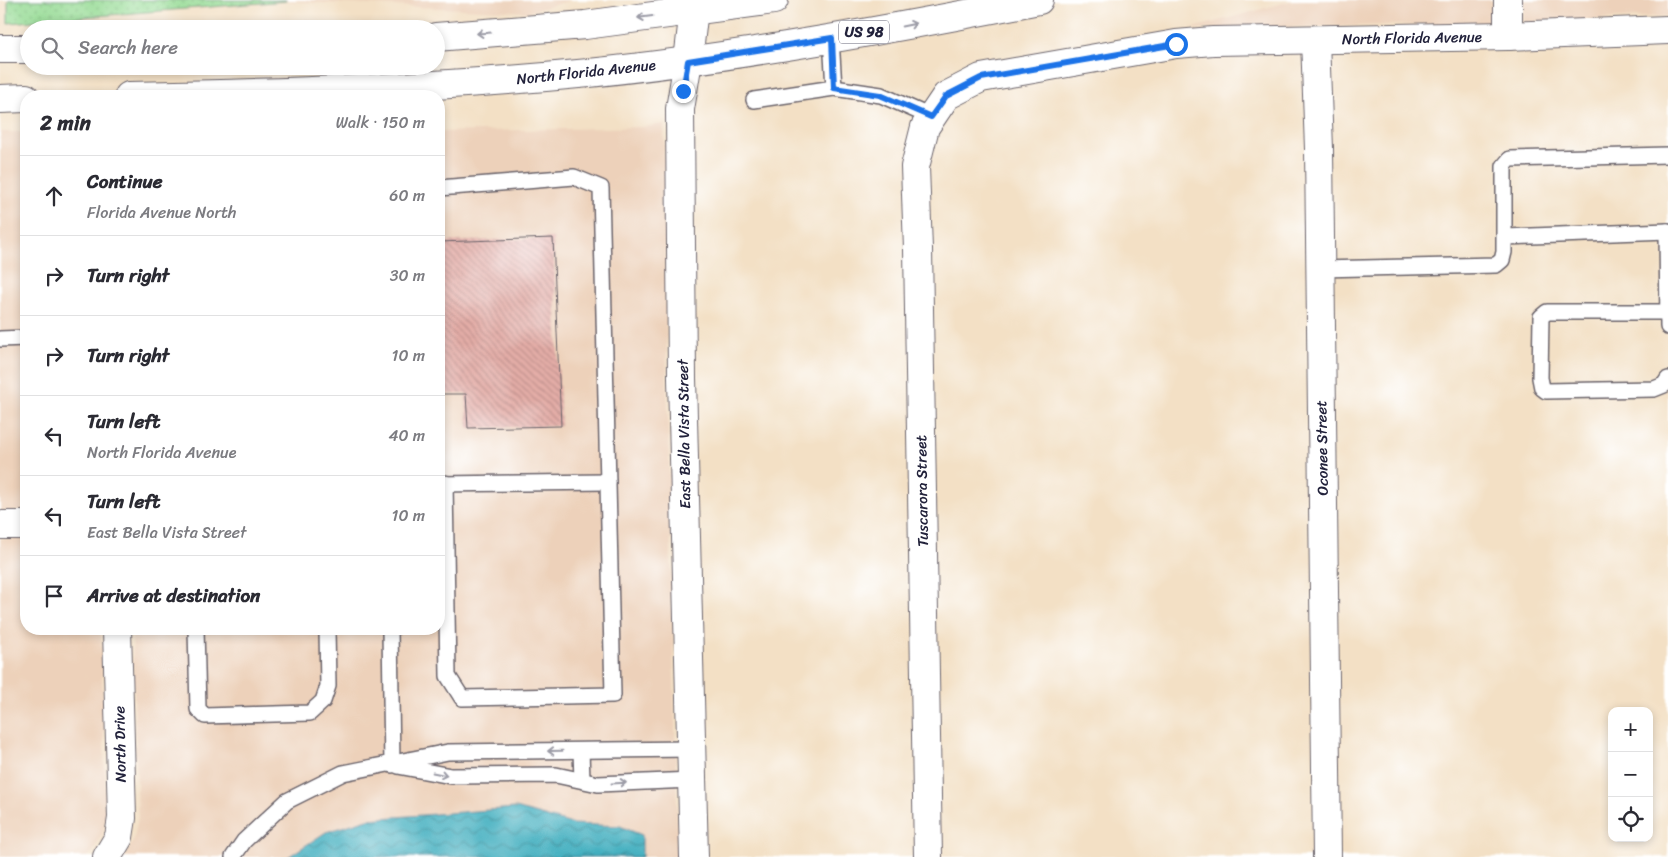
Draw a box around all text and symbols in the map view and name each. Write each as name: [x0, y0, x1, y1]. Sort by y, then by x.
one-way arrow: [638, 12, 654, 22]
search box: [20, 20, 445, 75]
one-way arrow: [901, 20, 917, 29]
road number: US 98: [839, 21, 889, 44]
street label: North Florida Avenue: [1342, 24, 1482, 52]
one-way arrow: [476, 28, 492, 38]
text: Search here: [78, 31, 178, 64]
route start: [1165, 33, 1188, 56]
icon: search: [38, 34, 66, 62]
street label: North Florida Avenue: [515, 52, 657, 92]
route end: [672, 80, 695, 103]
text: 2 min: [40, 104, 91, 142]
text: Walk · 150 m: [336, 108, 425, 137]
text: Continue: [87, 165, 163, 198]
text: 60 m: [389, 181, 425, 210]
icon: ahead: [40, 182, 68, 210]
text: Florida Avenue North: [87, 198, 236, 227]
text: Turn right: [87, 259, 169, 292]
text: 30 m: [390, 261, 425, 290]
icon: right: [40, 262, 68, 290]
text: Turn right: [87, 339, 169, 372]
text: 10 m: [392, 341, 425, 370]
icon: right: [40, 342, 68, 370]
street label: East Bella Vista Street: [670, 358, 698, 509]
street label: Oconee Street: [1308, 400, 1336, 496]
text: Turn left: [87, 405, 160, 438]
text: 40 m: [388, 421, 425, 450]
icon: left: [40, 422, 68, 450]
street label: Tuscarora Street: [908, 434, 936, 547]
text: North Florida Avenue: [87, 438, 236, 467]
text: Turn left: [87, 485, 160, 518]
text: 10 m: [392, 501, 425, 530]
icon: left: [40, 502, 68, 530]
text: East Bella Vista Street: [87, 518, 246, 547]
text: Arrive at destination: [87, 579, 260, 612]
icon: arrive: [40, 582, 68, 610]
street label: North Drive: [106, 705, 134, 782]
map controls: [1608, 707, 1653, 842]
button: +: [1608, 707, 1653, 752]
one-way arrow: [548, 746, 564, 756]
button: −: [1608, 752, 1653, 797]
one-way arrow: [431, 770, 447, 779]
one-way arrow: [610, 778, 626, 787]
button: locate: [1608, 797, 1653, 842]

